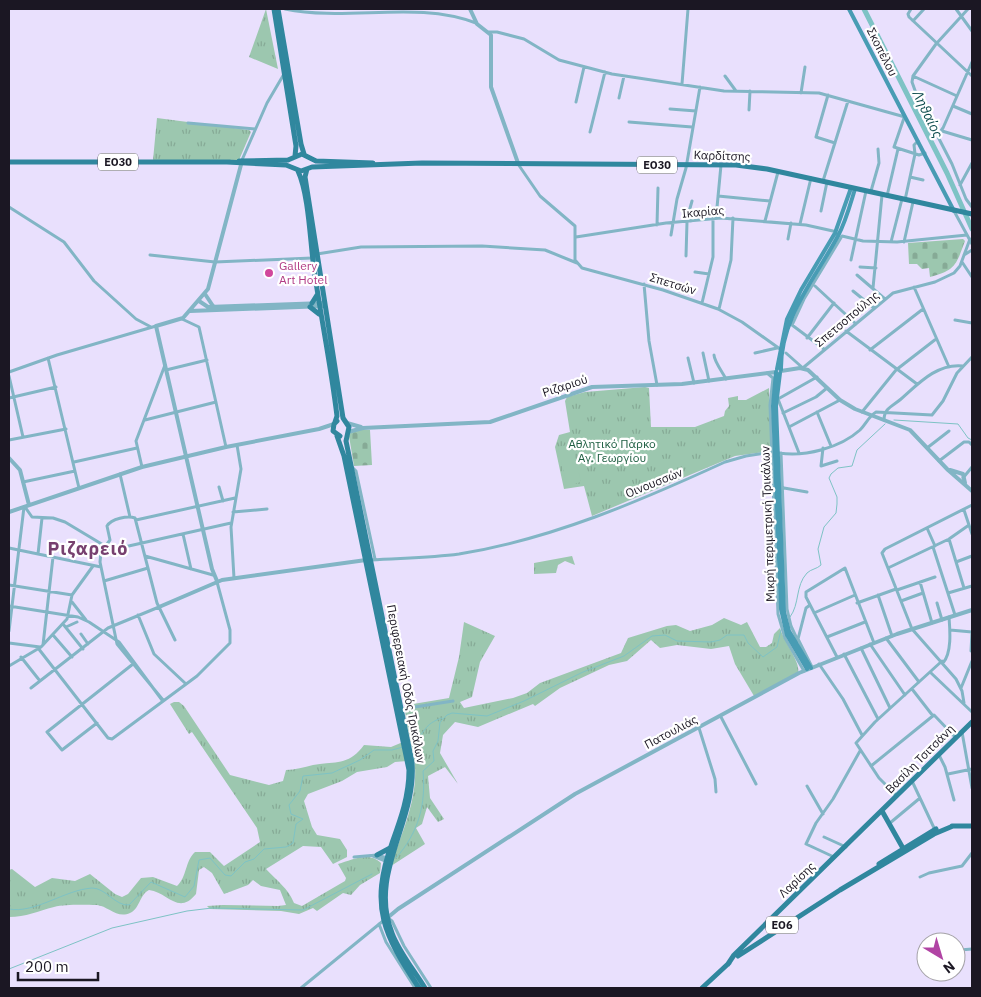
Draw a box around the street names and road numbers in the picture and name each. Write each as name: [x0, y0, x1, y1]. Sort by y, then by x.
street label: Σκοπέλου: [864, 25, 901, 79]
street label: Καρδίτσης: [693, 147, 751, 164]
road number: ΕΟ30: [98, 154, 138, 170]
road number: ΕΟ30: [637, 156, 677, 174]
street label: Ικαρίας: [681, 202, 725, 221]
street label: Σπετσών: [648, 269, 698, 298]
street label: Σπετσοπούλης: [812, 287, 882, 350]
street label: Ριζαριού: [540, 371, 589, 400]
street label: Μικρή περιμετρική Τρικάλων: [757, 446, 778, 602]
street label: Οινουσσών: [623, 464, 685, 501]
street label: Περιφερειακή Οδός Τρικάλων: [384, 603, 429, 765]
street label: Πατουλιάς: [642, 711, 700, 752]
street label: Βασίλη Τσιτσάνη: [882, 721, 957, 796]
street label: Λαρίσης: [775, 858, 818, 901]
road number: ΕΟ6: [766, 916, 798, 934]

